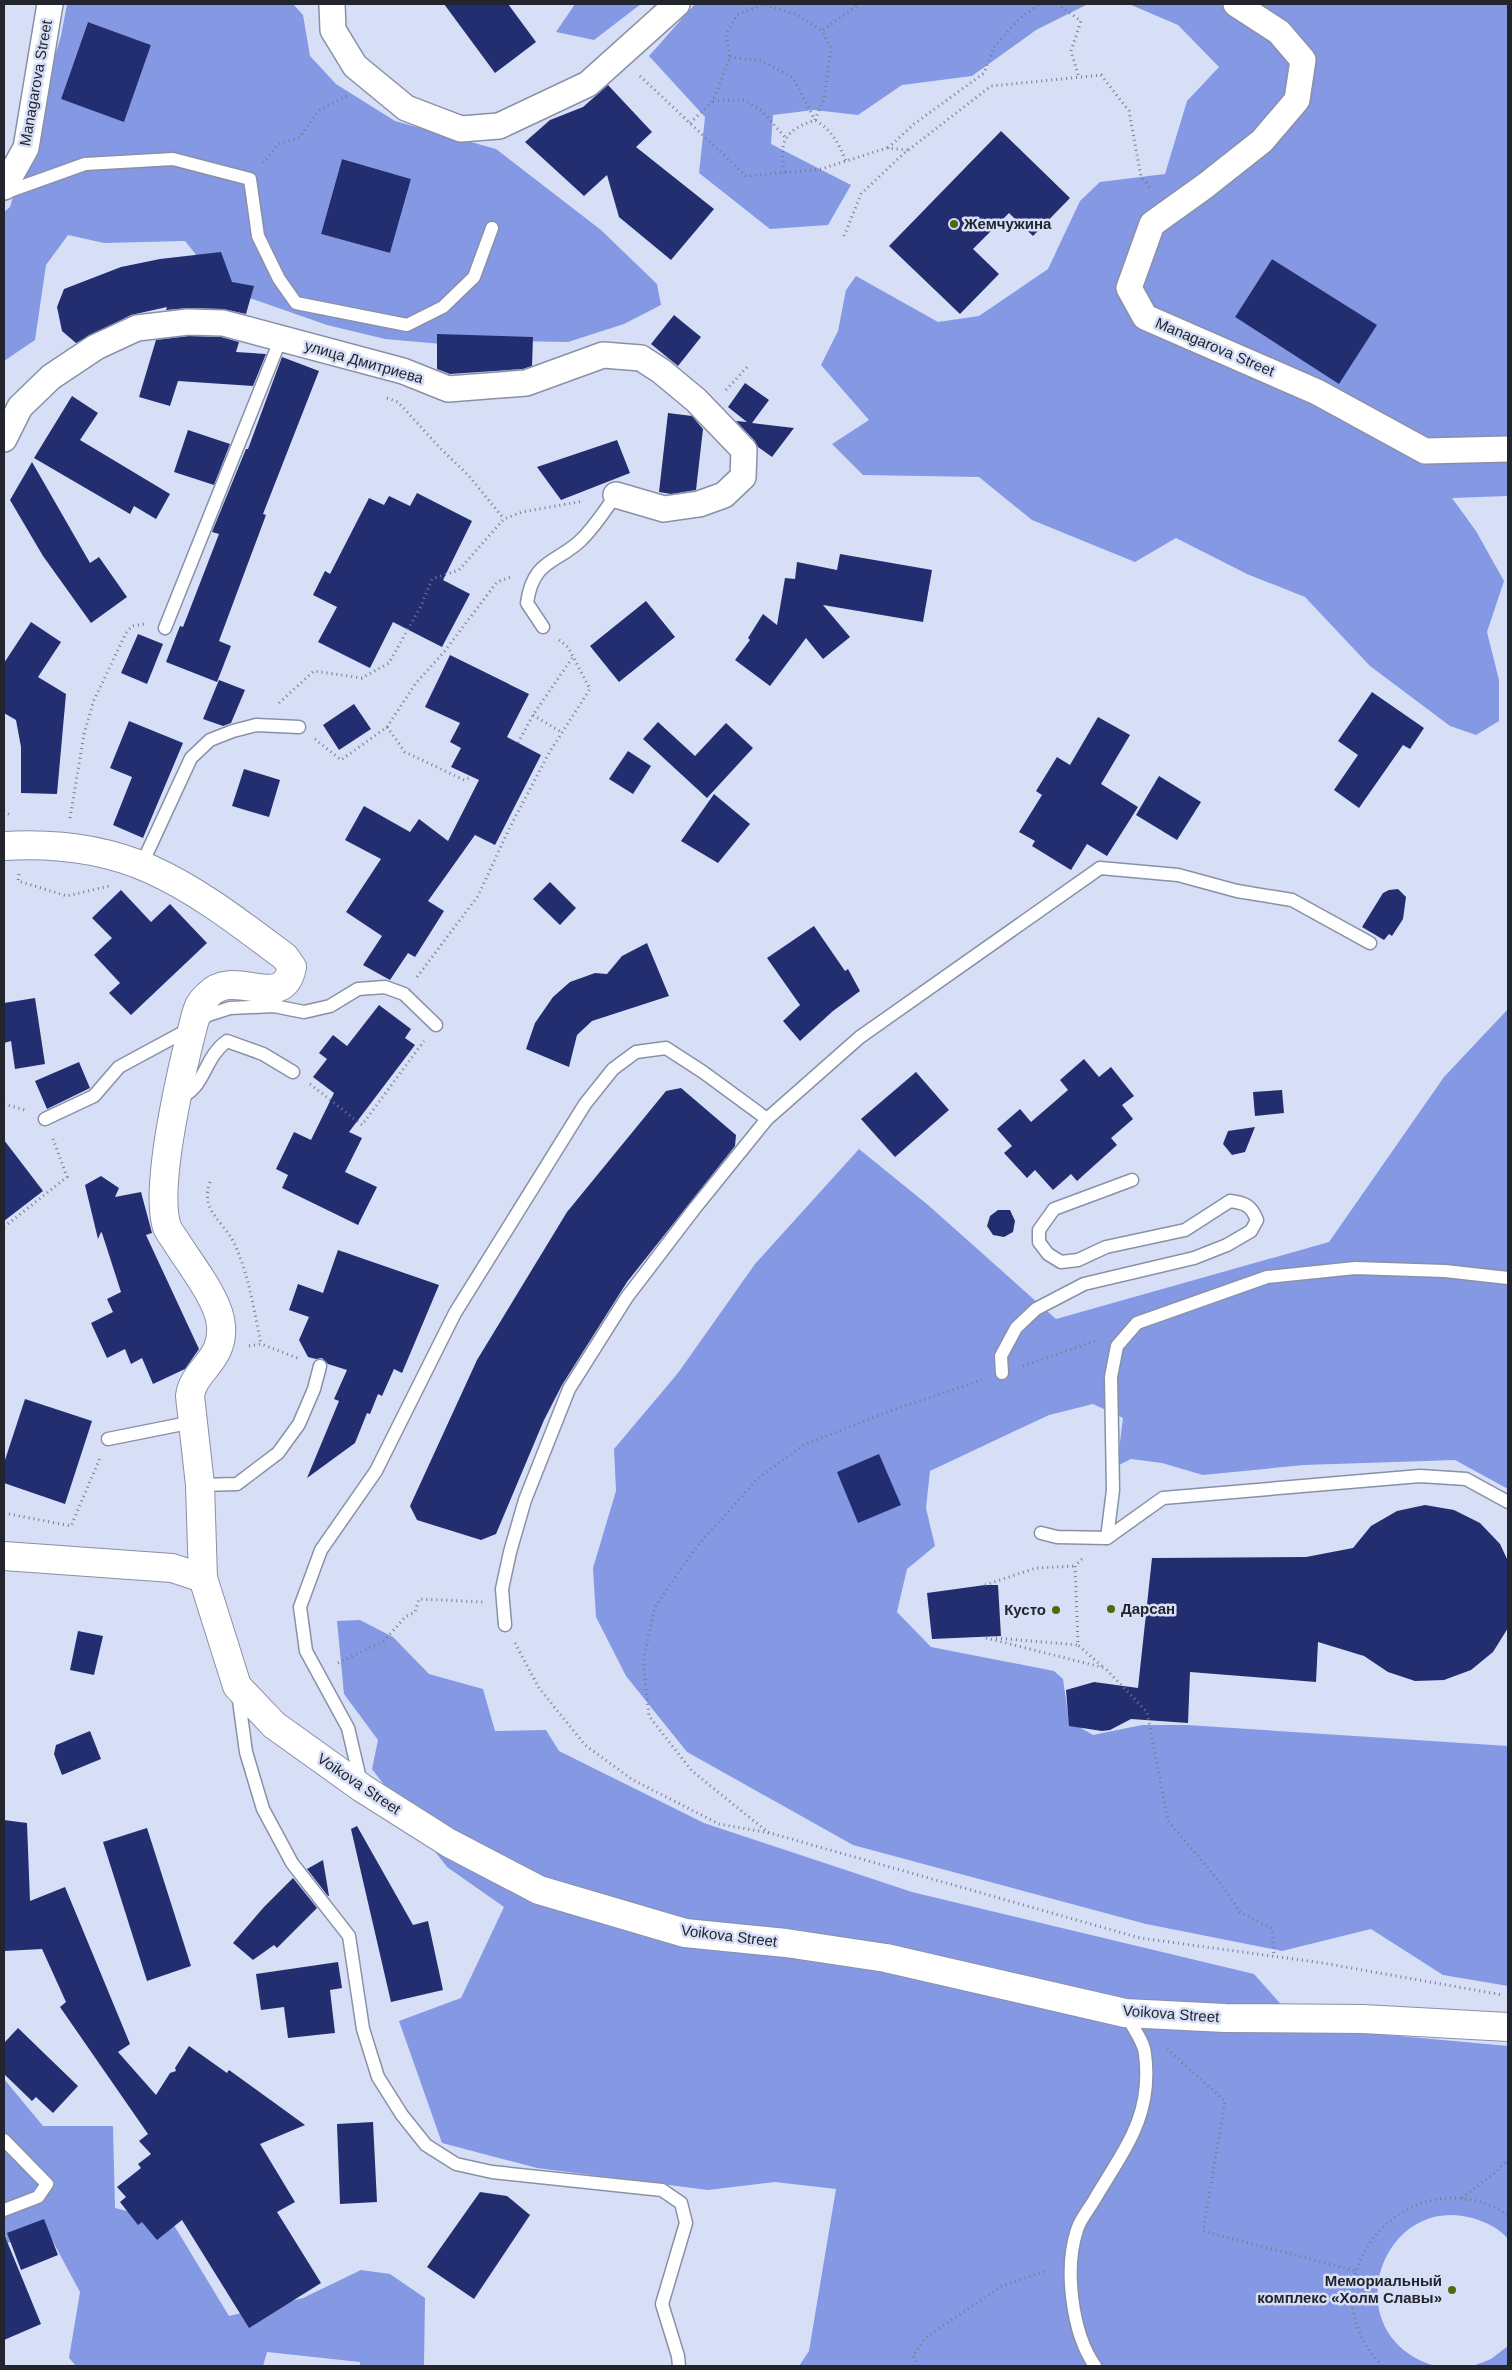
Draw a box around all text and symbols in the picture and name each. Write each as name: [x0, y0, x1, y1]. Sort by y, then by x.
street label: Managarova Street: [16, 18, 55, 147]
place label: Жемчужина: [963, 215, 1052, 232]
marker: Жемчужина: [948, 218, 960, 230]
street label: Managarova Street: [1153, 314, 1278, 380]
street label: улица Дмитриева: [303, 336, 426, 387]
place label: Дарсан: [1121, 1600, 1175, 1617]
place label: Кусто: [1004, 1601, 1046, 1618]
marker: Дарсан: [1105, 1603, 1117, 1615]
marker: Кусто: [1050, 1604, 1062, 1616]
street label: Voikova Street: [314, 1749, 405, 1818]
street label: Voikova Street: [680, 1921, 779, 1950]
street label: Voikova Street: [1122, 2002, 1221, 2025]
place label: Мемориальный комплекс «Холм Славы»: [1257, 2272, 1442, 2306]
marker: Мемориальный комплекс «Холм Славы»: [1446, 2284, 1458, 2296]

